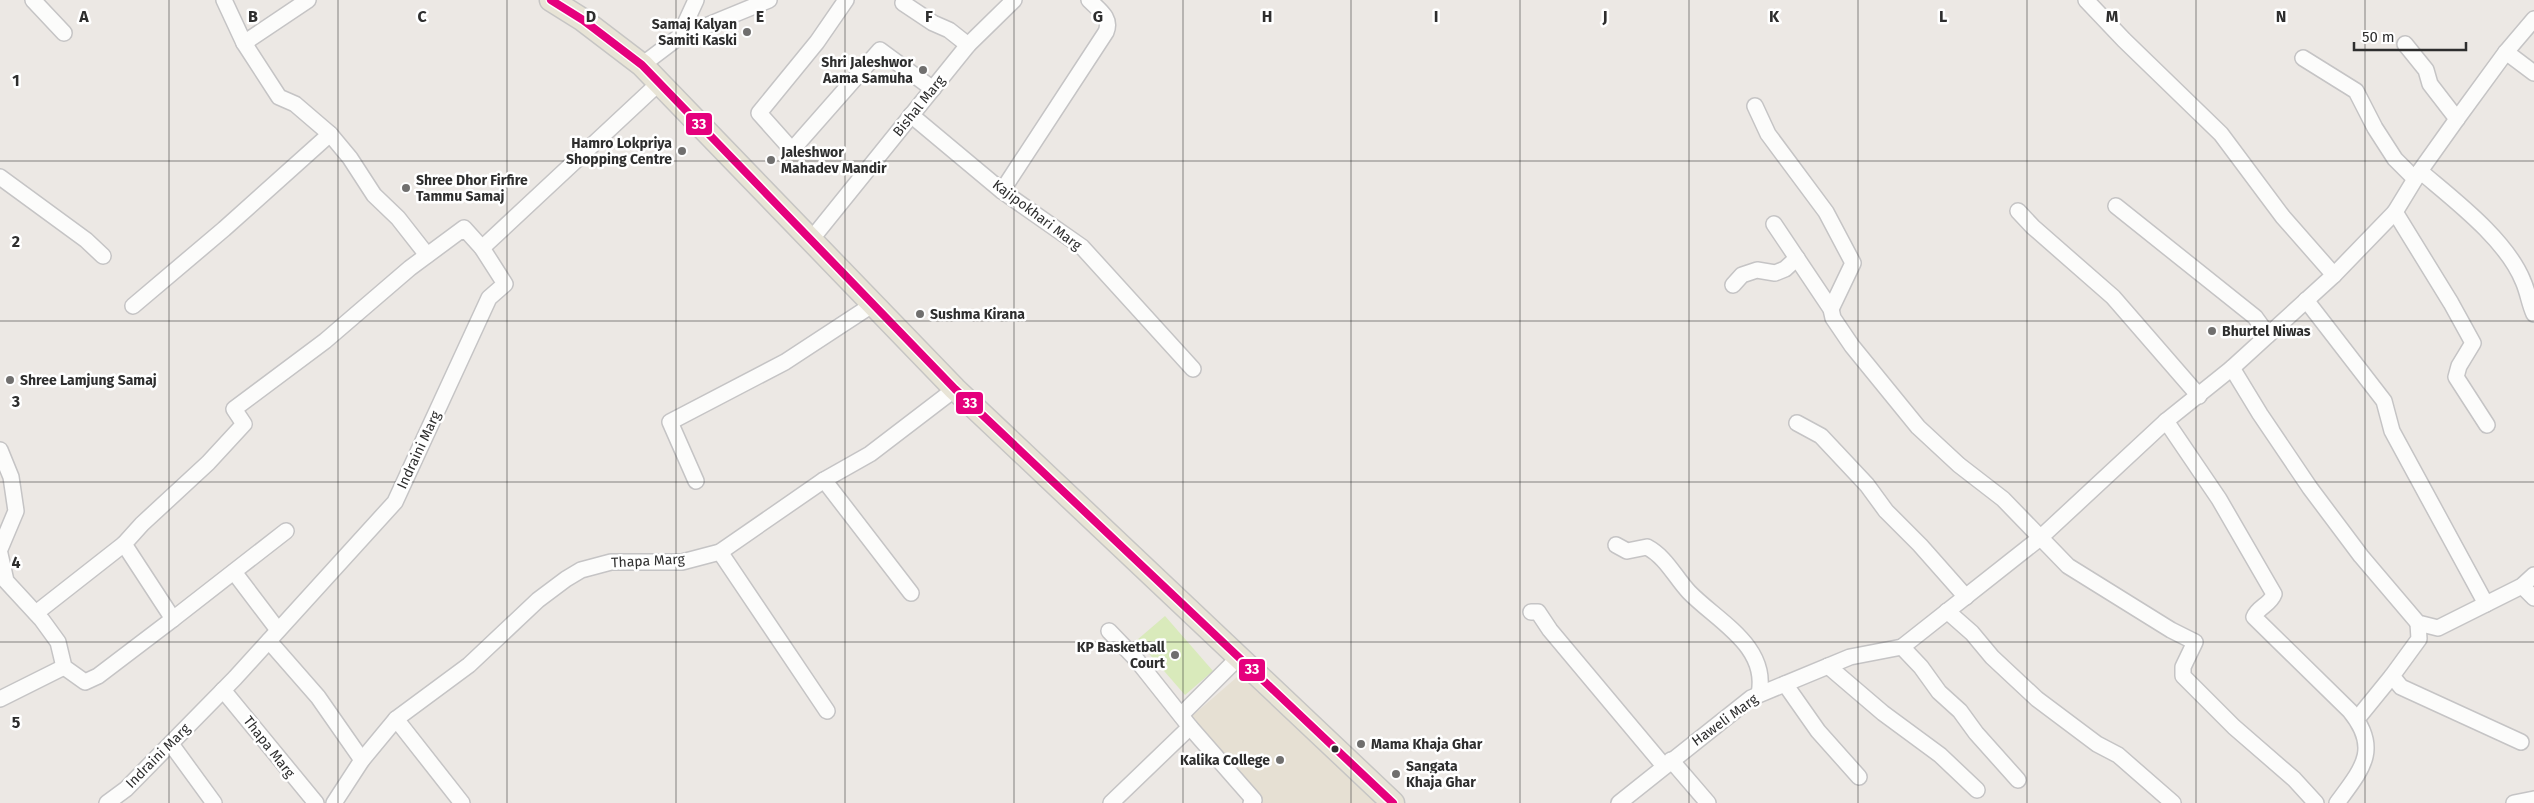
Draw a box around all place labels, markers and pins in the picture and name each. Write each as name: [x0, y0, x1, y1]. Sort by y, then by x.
place label: Samaj Kalyan Samiti Kaski: [652, 16, 737, 49]
marker: Samaj Kalyan Samiti Kaski: [741, 26, 753, 38]
place label: Shri Jaleshwor Aama Samuha: [821, 54, 913, 87]
marker: Shri Jaleshwor Aama Samuha: [917, 64, 929, 76]
place label: Hamro Lokpriya Shopping Centre: [566, 135, 672, 168]
place label: Jaleshwor Mahadev Mandir: [780, 144, 887, 177]
marker: Hamro Lokpriya Shopping Centre: [676, 145, 688, 157]
marker: Jaleshwor Mahadev Mandir: [765, 154, 777, 166]
place label: Shree Dhor Firfire Tammu Samaj: [416, 172, 528, 205]
marker: Shree Dhor Firfire Tammu Samaj: [400, 182, 412, 194]
place label: Sushma Kirana: [930, 306, 1025, 323]
marker: Sushma Kirana: [914, 308, 926, 320]
place label: Bhurtel Niwas: [2222, 323, 2311, 340]
marker: Bhurtel Niwas: [2206, 325, 2218, 337]
place label: Shree Lamjung Samaj: [20, 372, 157, 389]
marker: Shree Lamjung Samaj: [4, 374, 16, 386]
place label: KP Basketball Court: [1077, 639, 1166, 672]
marker: KP Basketball Court: [1169, 649, 1181, 661]
place label: Mama Khaja Ghar: [1371, 736, 1483, 753]
marker: Mama Khaja Ghar: [1355, 738, 1367, 750]
unlabelled marker: [1330, 744, 1340, 754]
place label: Kalika College: [1180, 752, 1270, 769]
marker: Kalika College: [1274, 754, 1286, 766]
place label: Sangata Khaja Ghar: [1406, 758, 1476, 791]
marker: Sangata Khaja Ghar: [1390, 768, 1402, 780]

